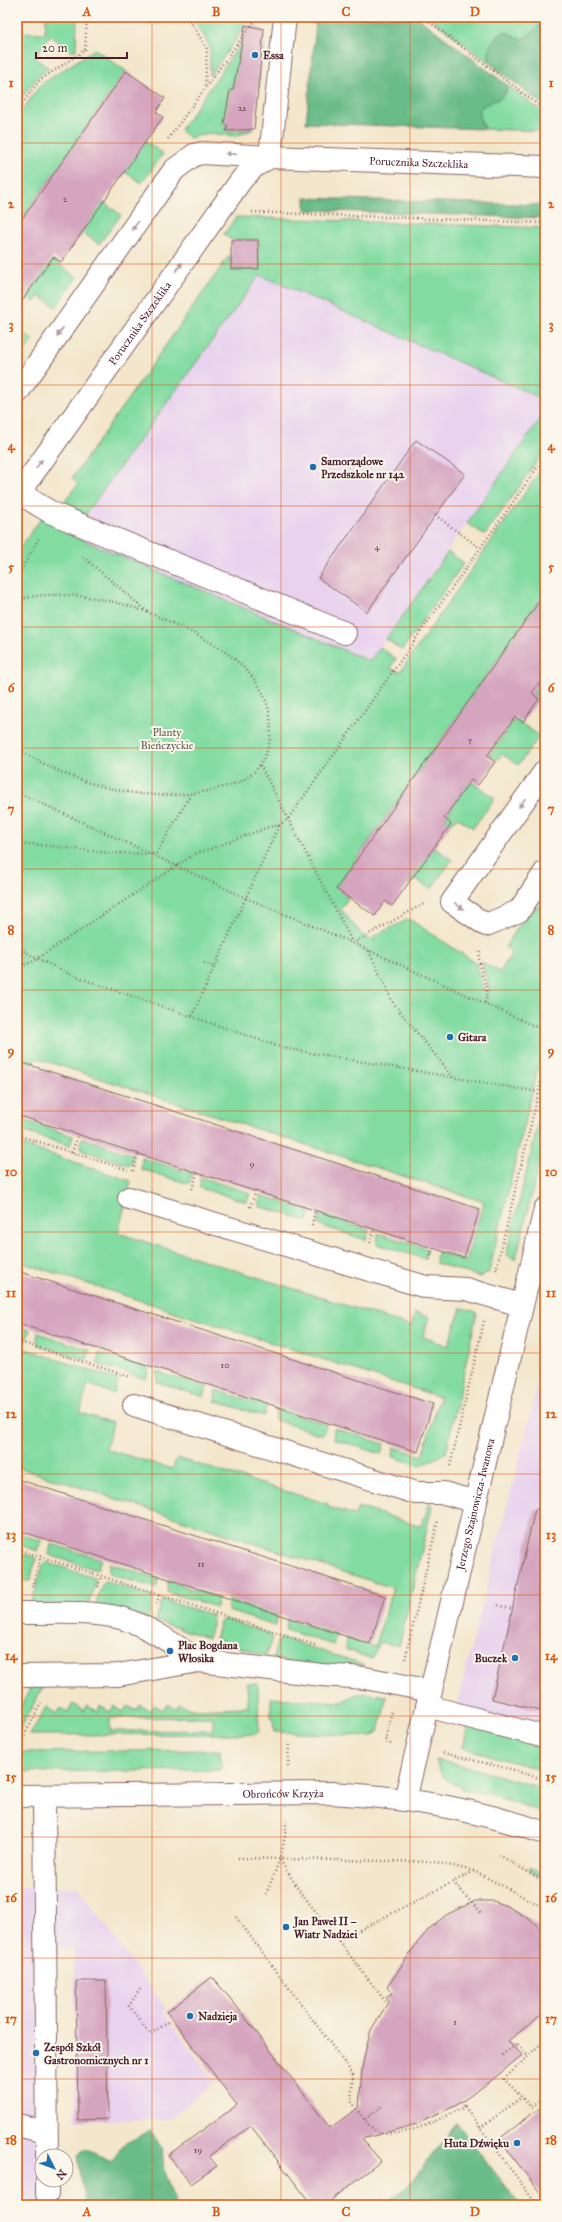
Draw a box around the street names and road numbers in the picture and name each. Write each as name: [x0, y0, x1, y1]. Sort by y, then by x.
street label: Porucznika Szczeklika: [369, 154, 469, 171]
street label: Porucznika Szczeklika: [106, 279, 174, 367]
street label: Jerzego Szajnowicza-Iwanowa: [453, 1437, 497, 1573]
street label: Obrońców Krzyża: [242, 1787, 324, 1800]

